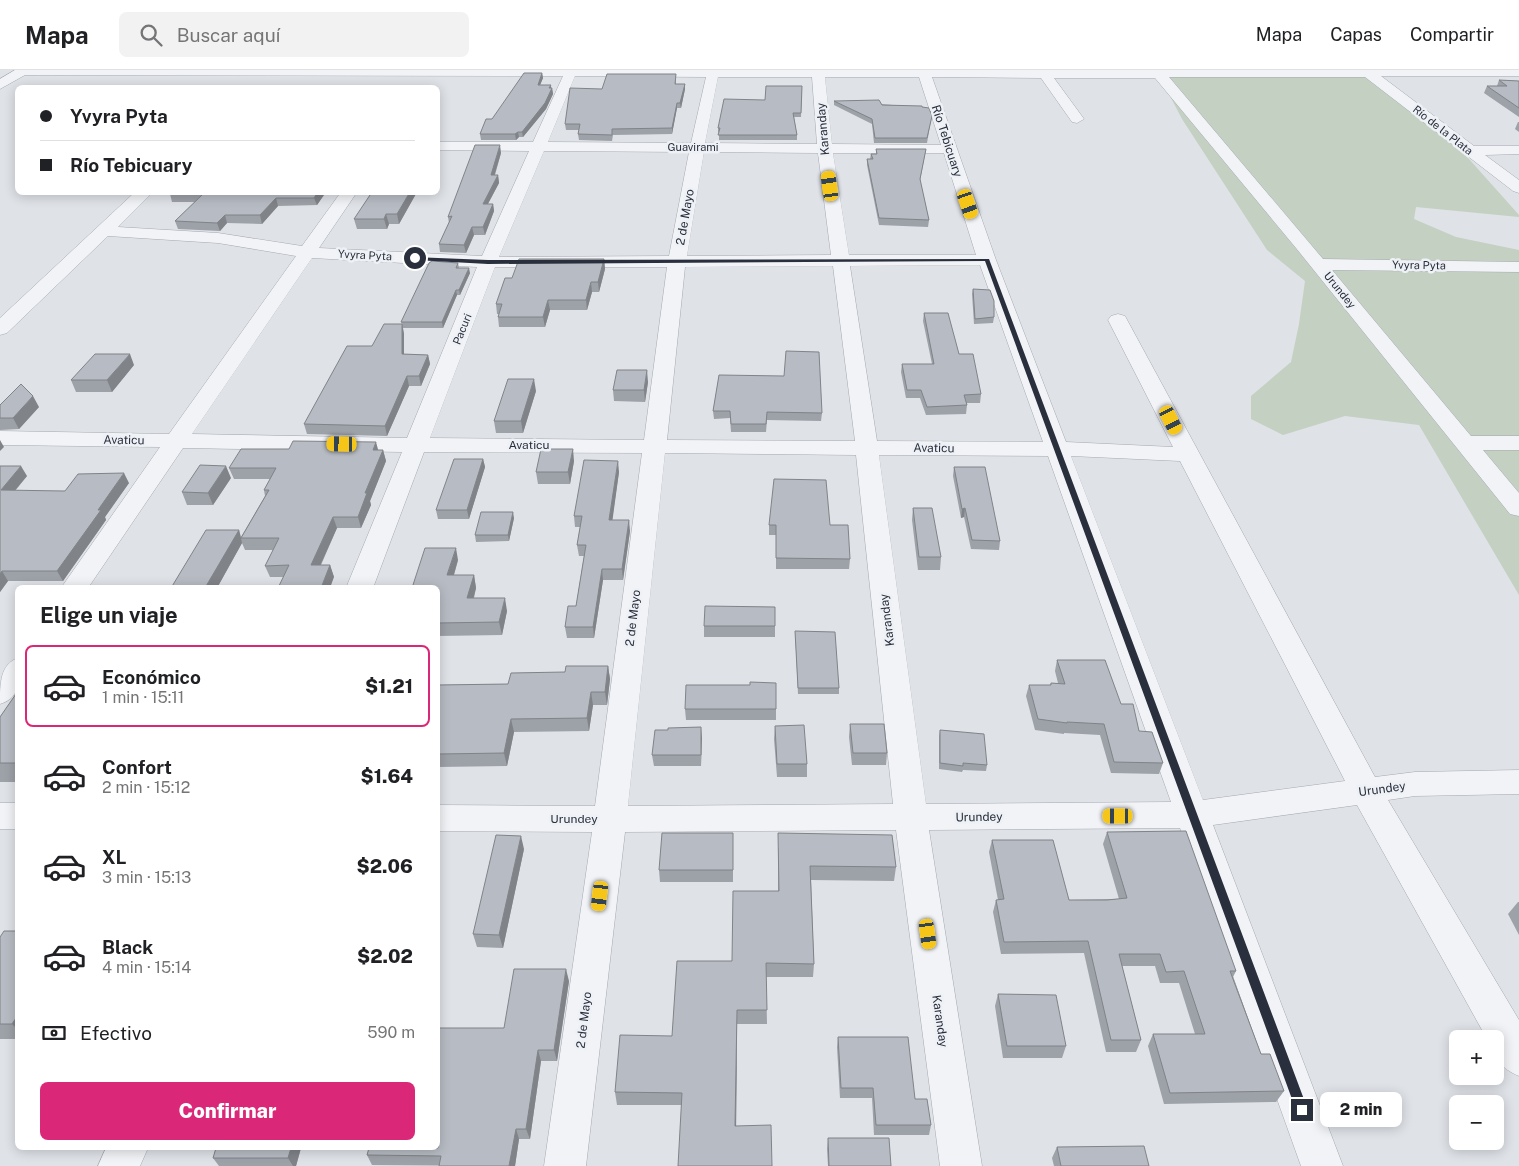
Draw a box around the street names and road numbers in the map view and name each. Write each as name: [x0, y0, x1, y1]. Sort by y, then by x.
street label: Karanday: [814, 102, 832, 156]
street label: Río Tebicuary: [929, 103, 965, 179]
street label: Río de la Plata: [1411, 103, 1475, 157]
street label: Guavirami: [667, 141, 719, 153]
street label: 2 de Mayo: [673, 188, 697, 246]
street label: Yvyra Pyta: [338, 248, 392, 262]
street label: Yvyra Pyta: [1392, 259, 1446, 271]
street label: Urundey: [1322, 269, 1358, 311]
street label: Pacuri: [450, 312, 474, 346]
street label: Avaticu: [103, 433, 145, 447]
street label: Avaticu: [508, 438, 550, 452]
street label: Avaticu: [913, 441, 955, 455]
street label: 2 de Mayo: [623, 589, 643, 647]
street label: Karanday: [877, 592, 897, 647]
street label: Urundey: [1358, 779, 1407, 799]
street label: Urundey: [955, 810, 1003, 824]
street label: Urundey: [550, 812, 598, 826]
street label: 2 de Mayo: [574, 991, 594, 1049]
street label: Karanday: [929, 994, 951, 1049]

